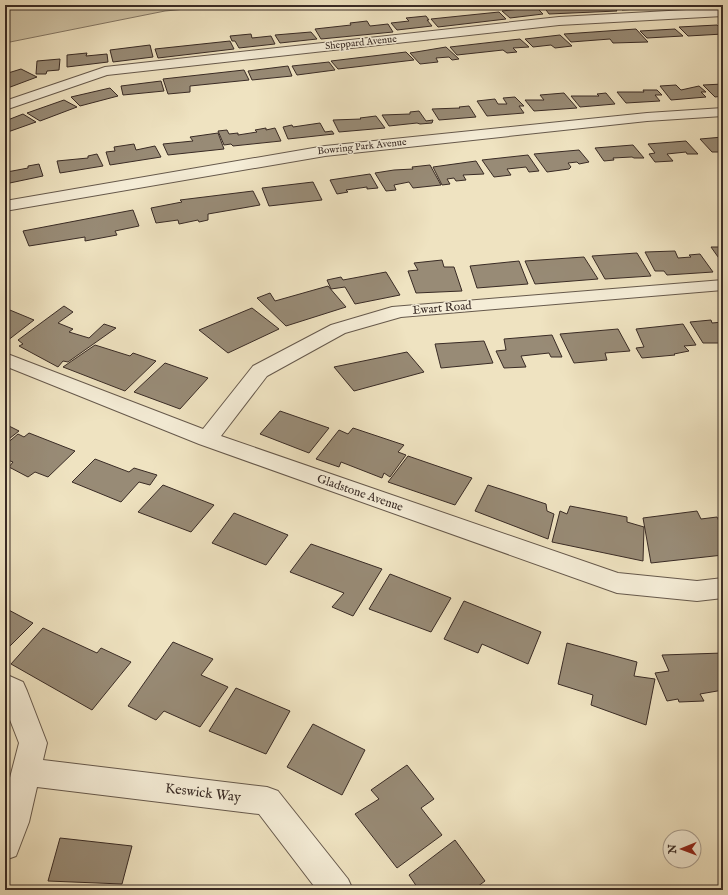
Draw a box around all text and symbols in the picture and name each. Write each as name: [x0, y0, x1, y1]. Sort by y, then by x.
street label: Sheppard Avenue: [325, 33, 398, 53]
street label: Bowring Park Avenue: [317, 136, 408, 158]
street label: Ewart Road: [412, 298, 473, 318]
street label: Gladstone Avenue: [315, 471, 406, 515]
street label: Keswick Way: [164, 779, 242, 807]
north arrow: [662, 829, 702, 869]
text: N: [666, 844, 680, 855]

